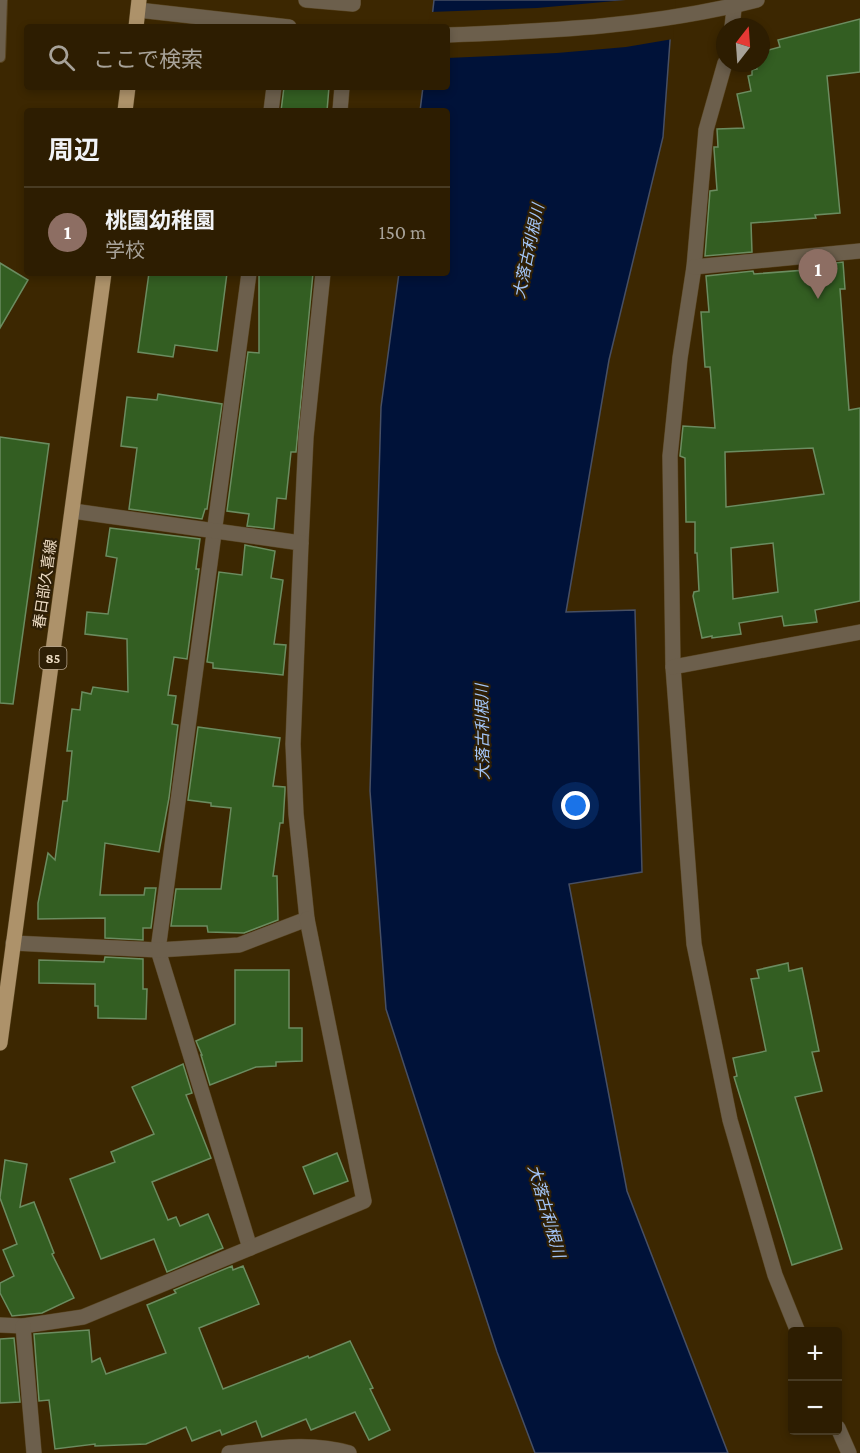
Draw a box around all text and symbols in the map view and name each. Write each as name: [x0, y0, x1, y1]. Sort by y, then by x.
north arrow: [716, 18, 770, 72]
search box: [24, 24, 450, 90]
icon: search: [45, 41, 78, 74]
text: ここで検索: [93, 47, 203, 72]
text: 周辺: [48, 136, 100, 165]
water label: 大落古利根川: [510, 200, 547, 300]
text: 桃園幼稚園: [105, 208, 215, 233]
text: 1: [64, 221, 71, 243]
text: 150 m: [379, 221, 426, 243]
text: 学校: [105, 239, 145, 261]
pin: 1: [798, 250, 838, 299]
street label: 春日部久喜線: [31, 538, 59, 630]
road number: 85: [40, 647, 66, 669]
water label: 大落古利根川: [473, 682, 492, 780]
your location: [561, 791, 590, 820]
water label: 大落古利根川: [525, 1163, 568, 1262]
map controls: [788, 1327, 842, 1435]
button: +: [788, 1327, 842, 1381]
button: −: [788, 1381, 842, 1435]

